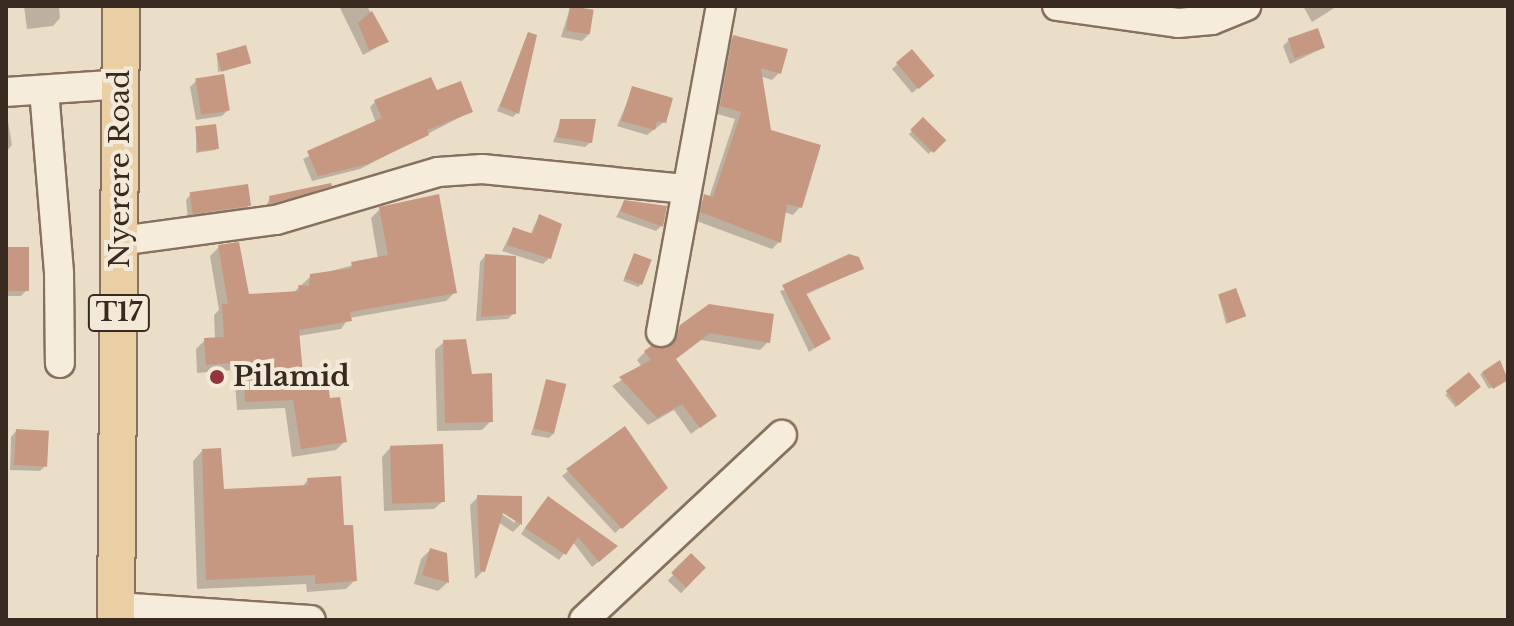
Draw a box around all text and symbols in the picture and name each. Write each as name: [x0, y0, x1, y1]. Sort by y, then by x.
street label: Nyerere Road: [103, 70, 137, 268]
road number: T17: [87, 291, 151, 335]
place label: Pilamid: [233, 360, 350, 394]
marker: Pilamid: [208, 368, 226, 386]

